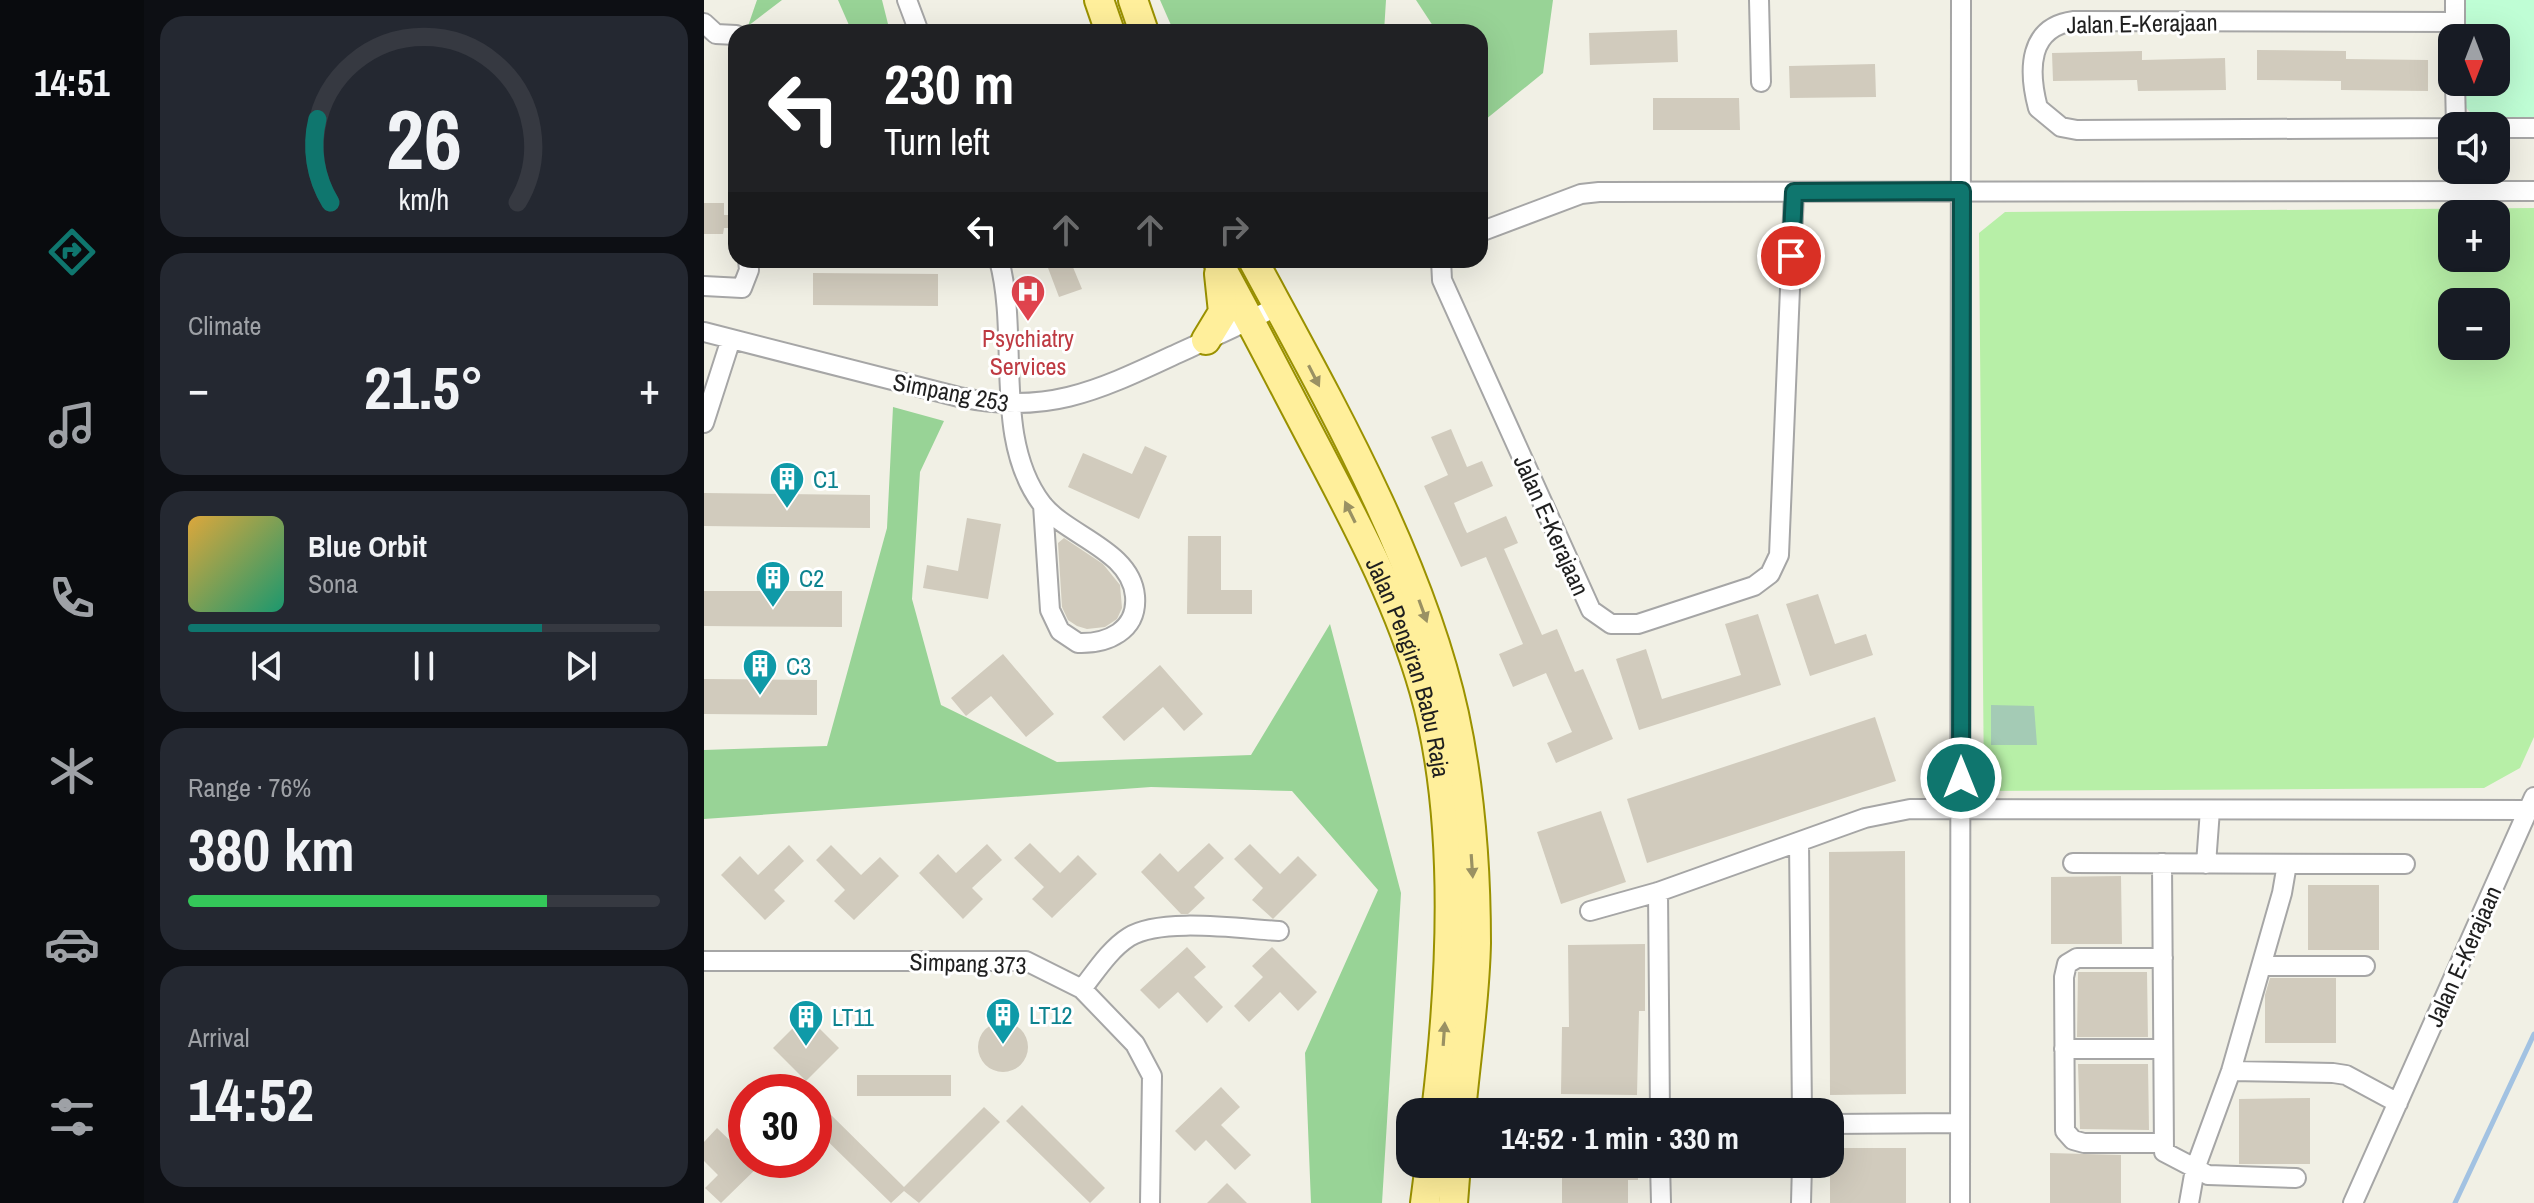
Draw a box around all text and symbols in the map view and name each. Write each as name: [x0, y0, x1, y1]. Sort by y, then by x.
street label: Jalan E-Kerajaan: [2066, 6, 2218, 40]
north arrow: [2438, 24, 2510, 96]
map controls: [2438, 24, 2510, 360]
text: 230 m: [884, 46, 1014, 121]
icon: left: [752, 56, 856, 160]
text: 14:51: [34, 59, 110, 107]
text: 26: [386, 82, 462, 194]
button: sound: [2438, 112, 2510, 184]
text: Turn left: [884, 118, 990, 166]
text: km/h: [399, 180, 449, 219]
button: +: [2438, 200, 2510, 272]
icon: left: [960, 208, 1004, 252]
icon: ahead: [1044, 208, 1088, 252]
icon: ahead: [1128, 208, 1172, 252]
icon: right: [1212, 208, 1256, 252]
pin: [1757, 222, 1825, 290]
icon: directions: [44, 224, 100, 280]
icon: arrive: [1769, 234, 1813, 278]
hospital icon: Psychiatry Services: [1009, 273, 1047, 323]
button: −: [2438, 288, 2510, 360]
text: Climate: [188, 308, 261, 343]
place label: Psychiatry Services: [982, 322, 1074, 382]
text: 21.5°: [364, 347, 484, 428]
text: −: [188, 358, 209, 418]
text: +: [639, 358, 660, 418]
one-way arrow: [1307, 364, 1320, 387]
street label: Simpang 253: [890, 365, 1012, 419]
icon: music: [44, 397, 100, 453]
street label: Jalan E-Kerajaan: [1507, 450, 1597, 600]
building icon: C1: [768, 460, 806, 510]
place label: C1: [813, 463, 838, 495]
one-way arrow: [1343, 500, 1357, 523]
text: Blue Orbit: [308, 526, 427, 566]
street label: Jalan Pengiran Babu Raja: [1359, 552, 1458, 779]
building icon: C2: [754, 559, 792, 609]
place label: C2: [799, 562, 824, 594]
text: Sona: [308, 566, 358, 601]
icon: phone: [44, 570, 100, 626]
one-way arrow: [1418, 600, 1430, 624]
icon: previous: [245, 644, 289, 688]
icon: pause: [402, 644, 446, 688]
icon: next: [559, 644, 603, 688]
building icon: C3: [741, 647, 779, 697]
place label: C3: [786, 650, 811, 682]
position arrow: [1919, 736, 2003, 820]
icon: climate: [44, 743, 100, 799]
text: Range · 76%: [188, 770, 311, 805]
text: 380 km: [188, 809, 355, 890]
one-way arrow: [1466, 854, 1479, 879]
street label: Jalan E-Kerajaan: [2418, 881, 2508, 1031]
icon: car: [44, 916, 100, 972]
street label: Simpang 373: [909, 945, 1027, 981]
building icon: LT12: [984, 996, 1022, 1046]
building icon: LT11: [787, 998, 825, 1048]
place label: LT12: [1029, 999, 1072, 1031]
place label: LT11: [832, 1001, 874, 1033]
text: Arrival: [188, 1020, 250, 1055]
one-way arrow: [1438, 1021, 1451, 1046]
text: 14:52: [188, 1059, 314, 1140]
speed limit sign: 30: [728, 1074, 832, 1178]
icon: filters: [44, 1089, 100, 1145]
text: 14:52 · 1 min · 330 m: [1501, 1118, 1739, 1158]

